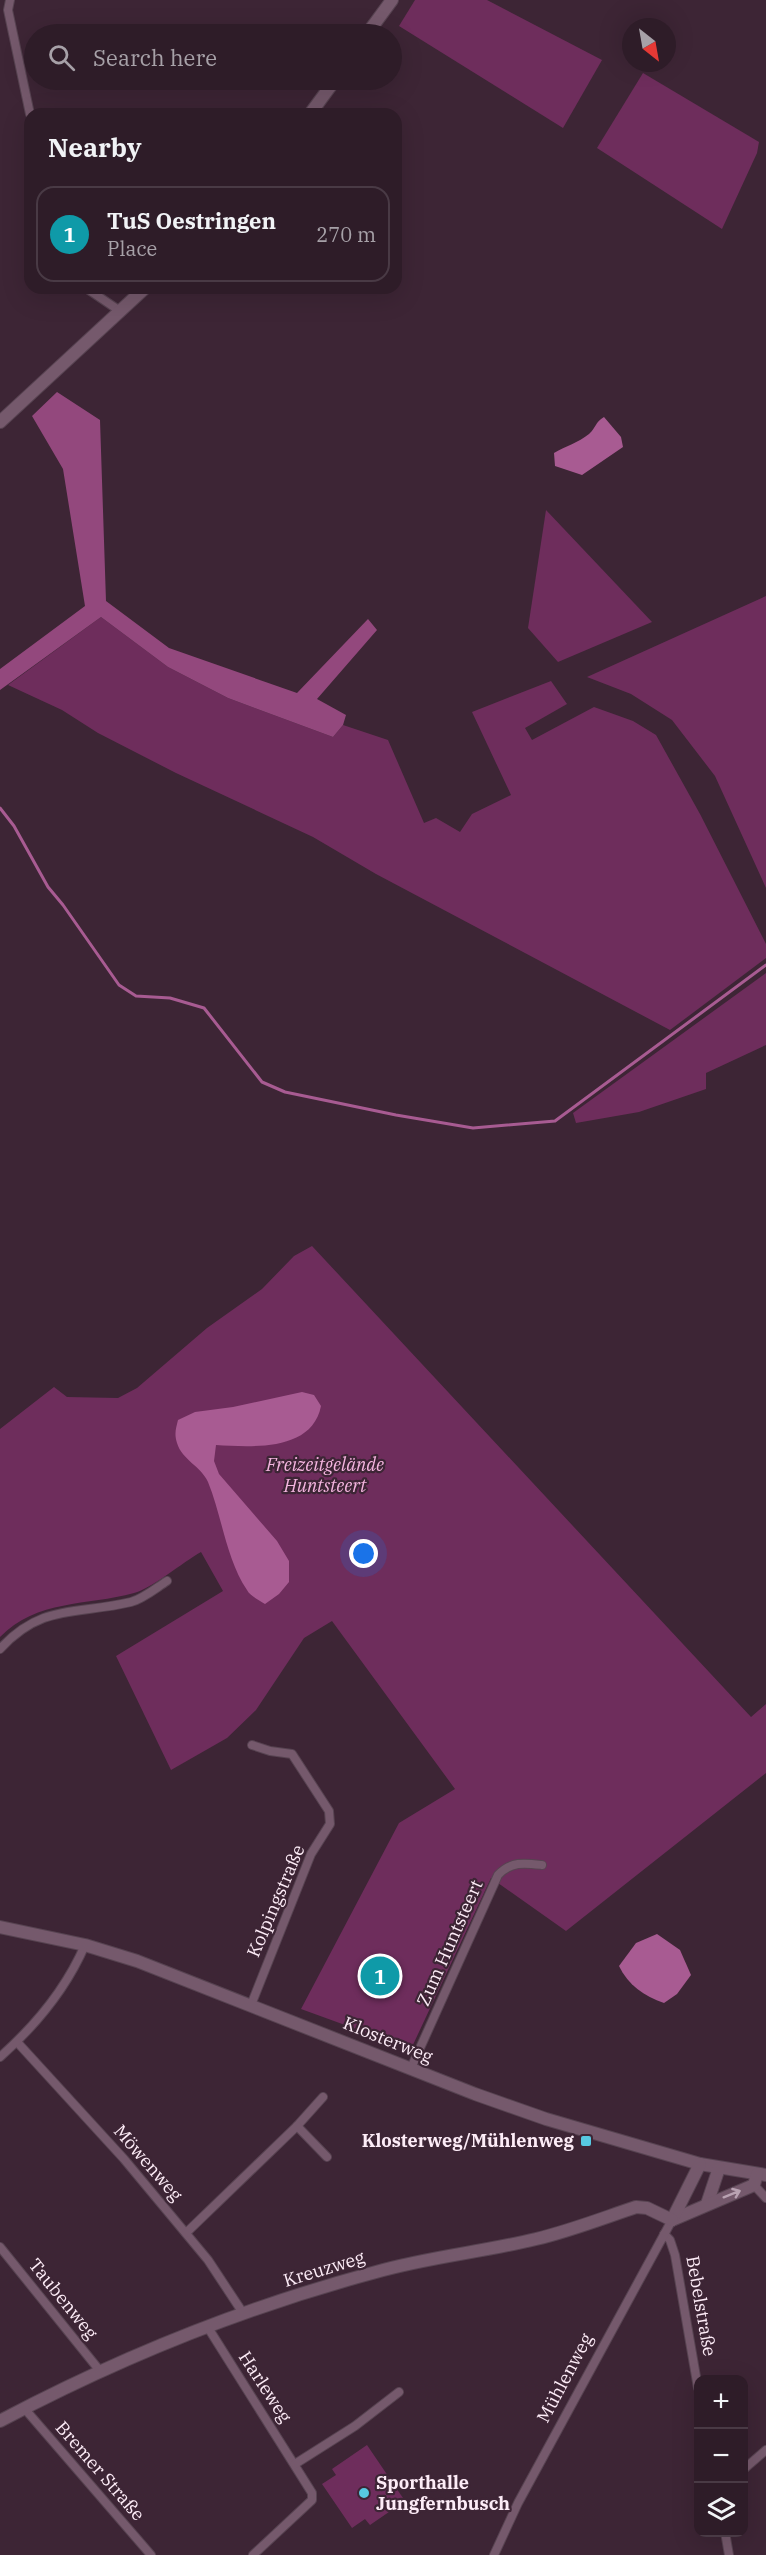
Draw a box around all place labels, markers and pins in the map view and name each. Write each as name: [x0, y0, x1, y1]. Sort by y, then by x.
pin: 1: [360, 1954, 400, 1998]
place label: Klosterweg/Mühlenweg: [362, 2129, 575, 2152]
marker: Klosterweg/Mühlenweg: [579, 2134, 593, 2148]
place label: Sporthalle Jungfernbusch: [376, 2471, 510, 2515]
marker: Sporthalle Jungfernbusch: [357, 2486, 371, 2500]

